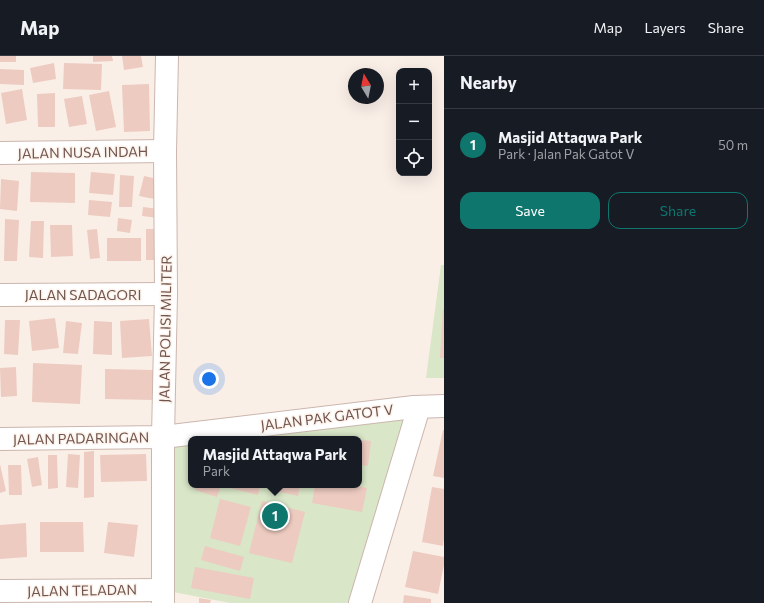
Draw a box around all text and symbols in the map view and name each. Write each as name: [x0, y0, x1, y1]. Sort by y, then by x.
text: Map: [20, 16, 59, 39]
text: Map: [594, 19, 622, 36]
text: Layers: [644, 19, 686, 36]
text: Share: [708, 19, 744, 36]
north arrow: [348, 68, 384, 104]
map controls: [396, 68, 432, 176]
button: +: [396, 68, 432, 104]
text: Nearby: [460, 72, 517, 93]
button: −: [396, 104, 432, 140]
text: Masjid Attaqwa Park: [498, 128, 642, 146]
text: 1: [470, 137, 476, 153]
text: 50 m: [718, 137, 748, 153]
button: locate: [396, 140, 432, 176]
street label: JALAN NUSA INDAH: [18, 142, 148, 162]
text: Park · Jalan Pak Gatot V: [498, 146, 634, 162]
button: Save: [460, 192, 600, 229]
button: Share: [608, 192, 748, 229]
street label: JALAN POLISI MILITER: [155, 255, 175, 403]
street label: JALAN SADAGORI: [25, 286, 141, 303]
your location: [199, 369, 219, 389]
street label: JALAN PAK GATOT V: [260, 400, 395, 434]
street label: JALAN PADARINGAN: [13, 428, 149, 448]
popup: [188, 436, 362, 488]
text: Masjid Attaqwa Park: [203, 445, 347, 463]
text: Park: [203, 463, 230, 479]
pin: 1: [262, 501, 288, 531]
street label: JALAN TELADAN: [27, 581, 137, 599]

